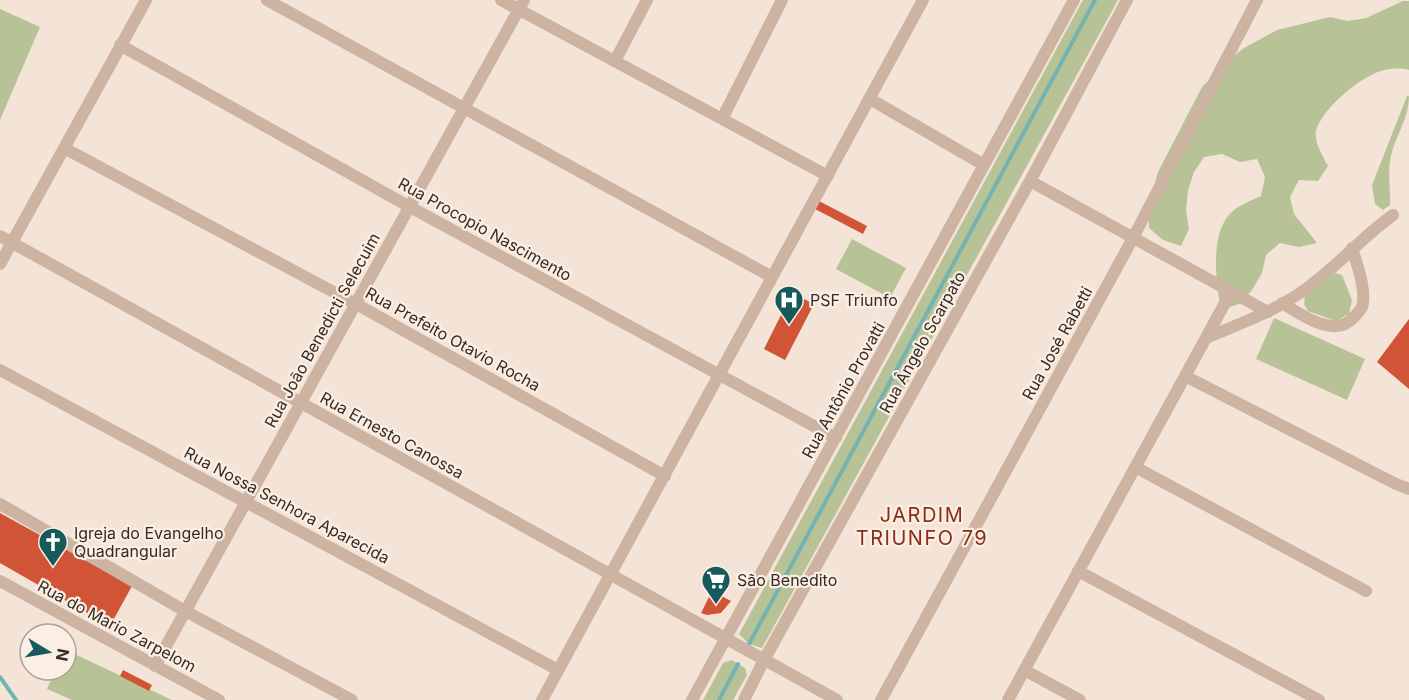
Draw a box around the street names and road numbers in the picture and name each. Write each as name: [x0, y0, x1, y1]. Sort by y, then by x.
street label: Rua Procopio Nascimento: [395, 173, 575, 285]
street label: Rua João Benedicti Selecuim: [260, 229, 384, 431]
street label: Rua Ângelo Scarpato: [875, 267, 969, 417]
street label: Rua Prefeito Otavio Rocha: [362, 283, 544, 395]
street label: Rua José Rabetti: [1018, 283, 1096, 403]
street label: Rua Antônio Provatti: [797, 318, 889, 462]
street label: Rua Ernesto Canossa: [317, 387, 467, 483]
street label: Rua Nossa Senhora Aparecida: [181, 442, 393, 568]
street label: Rua do Mario Zarpelom: [34, 576, 200, 676]

